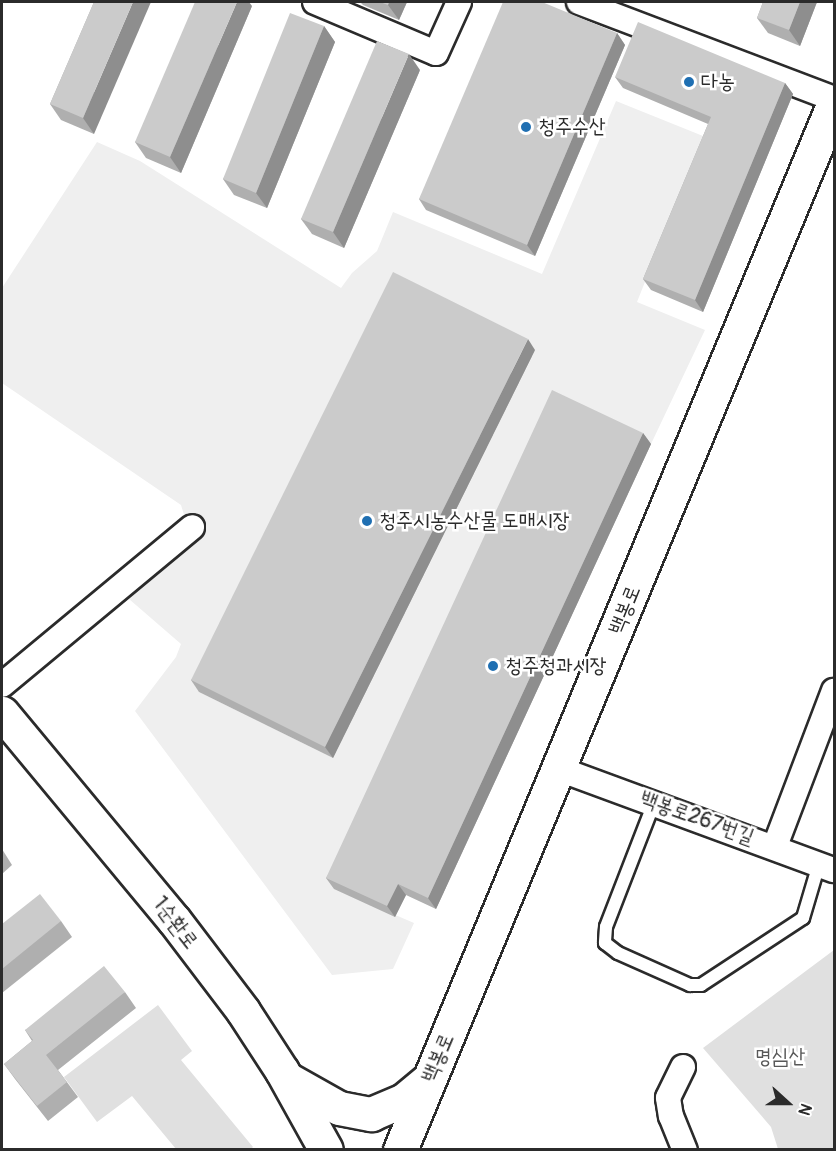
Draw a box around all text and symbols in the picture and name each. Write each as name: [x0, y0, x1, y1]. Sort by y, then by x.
place label: 다농: [701, 69, 735, 95]
marker: 다농: [682, 75, 696, 89]
place label: 청주수산: [538, 114, 606, 140]
marker: 청주수산: [519, 120, 533, 134]
place label: 청주시농수산물 도매시장: [379, 508, 569, 534]
marker: 청주시농수산물 도매시장: [360, 514, 374, 528]
street label: 백봉로: [604, 582, 646, 638]
place label: 청주청과시장: [505, 653, 606, 679]
marker: 청주청과시장: [486, 659, 500, 673]
street label: 백봉로267번길: [637, 786, 757, 850]
street label: 1순환로: [147, 892, 203, 954]
street label: 백봉로: [416, 1030, 460, 1086]
park label: 명심산: [755, 1044, 805, 1070]
north arrow: [758, 1073, 818, 1133]
text: N: [794, 1101, 816, 1118]

